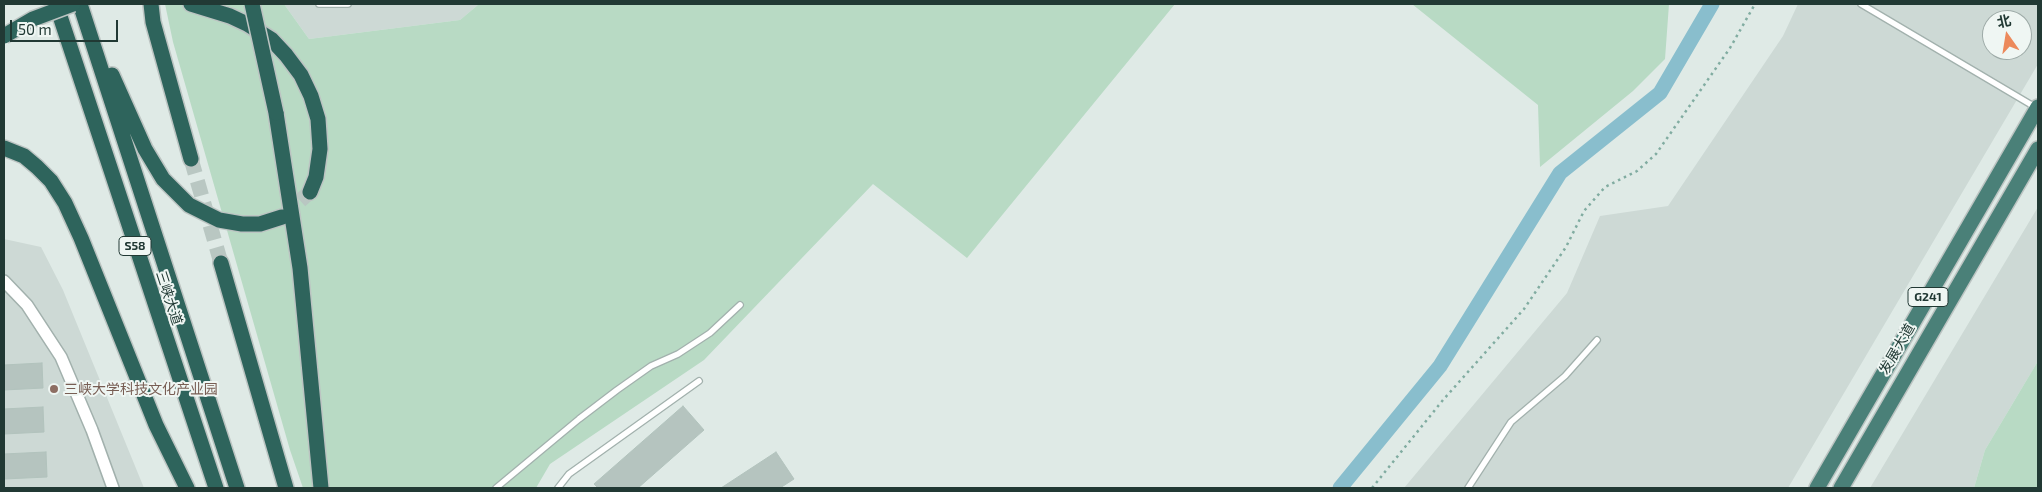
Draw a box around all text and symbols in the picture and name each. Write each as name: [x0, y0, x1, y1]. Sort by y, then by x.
scale bar: [12, 10, 120, 42]
north arrow: [1982, 10, 2032, 60]
text: 北: [1995, 11, 2012, 31]
text: 50 m: [18, 20, 52, 38]
road number: S58: [119, 237, 151, 256]
street label: 三峡大道: [152, 269, 186, 327]
road number: G241: [1908, 288, 1948, 306]
street label: 发展大道: [1876, 321, 1918, 377]
place label: 三峡大学科技文化产业园: [64, 381, 218, 397]
marker: 三峡大学科技文化产业园: [48, 383, 60, 395]

